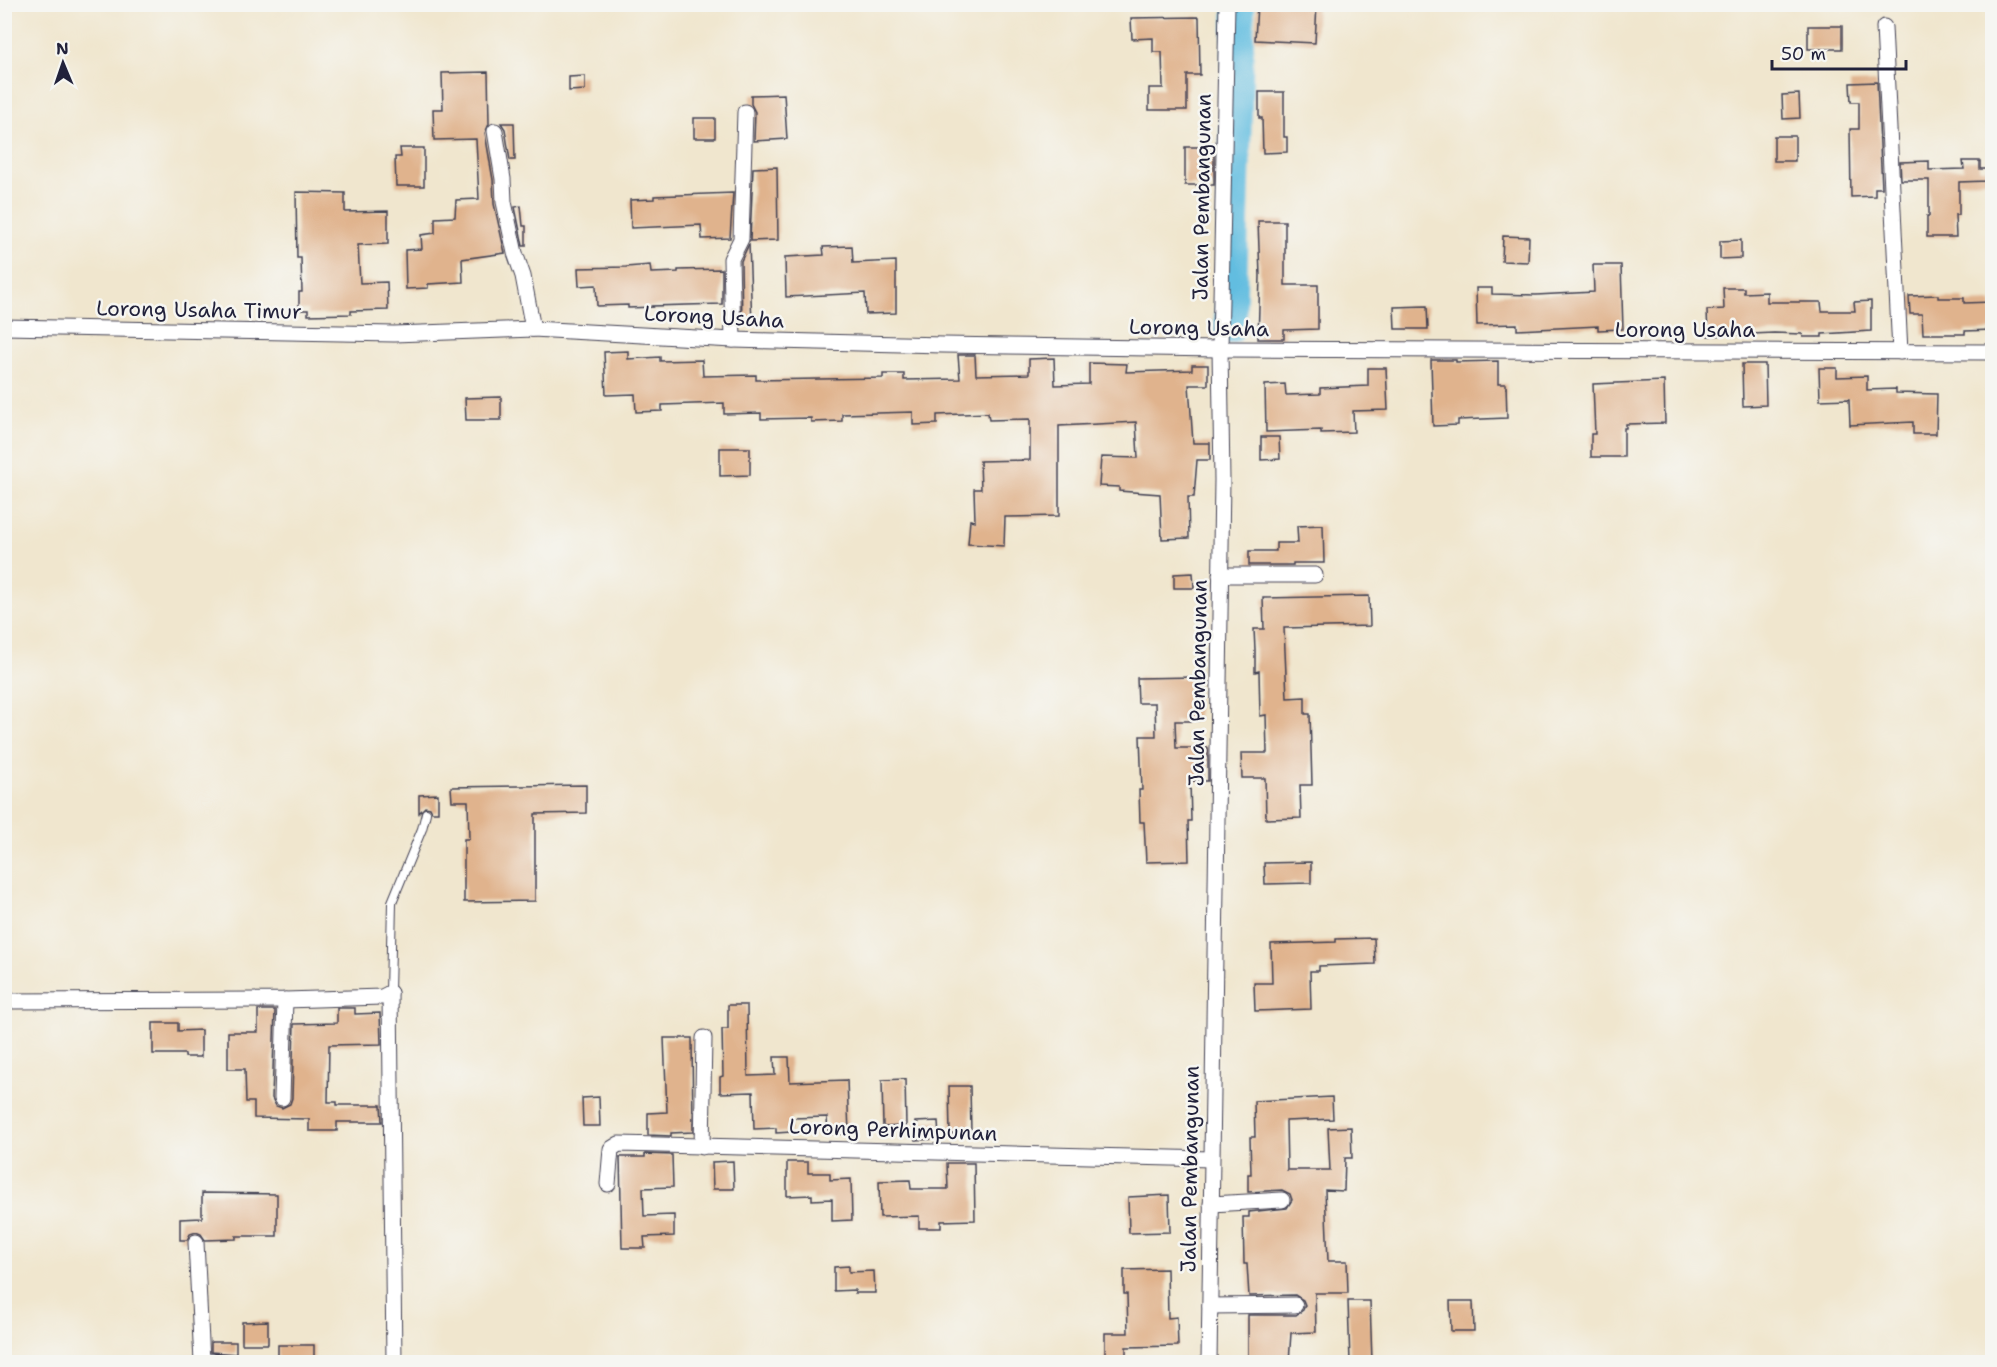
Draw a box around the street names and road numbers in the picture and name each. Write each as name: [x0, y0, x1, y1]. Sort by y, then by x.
street label: Jalan Pembangunan: [1186, 93, 1218, 301]
street label: Lorong Usaha Timur: [96, 294, 302, 326]
street label: Lorong Usaha: [643, 299, 785, 335]
street label: Lorong Usaha: [1129, 313, 1269, 343]
street label: Lorong Usaha: [1615, 316, 1755, 344]
street label: Jalan Pembangunan: [1182, 579, 1214, 787]
street label: Jalan Pembangunan: [1174, 1065, 1206, 1273]
street label: Lorong Perhimpunan: [788, 1112, 998, 1148]

